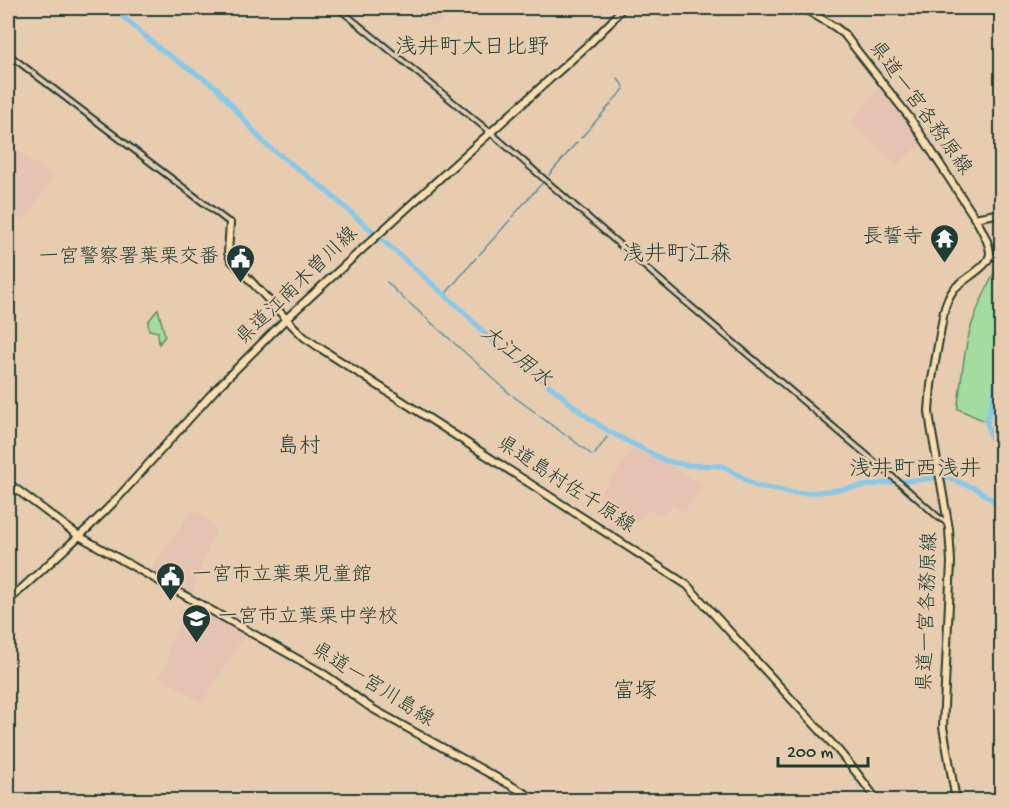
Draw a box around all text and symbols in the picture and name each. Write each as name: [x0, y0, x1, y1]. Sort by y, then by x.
district label: 浅井町大日比野: [395, 35, 549, 62]
street label: 県道一宮各務原線: [863, 36, 977, 180]
street label: 県道江南木曽川線: [231, 222, 364, 351]
temple icon: 長誓寺: [928, 222, 960, 264]
place label: 長誓寺: [863, 225, 923, 250]
public building icon: 一宮警察署葉栗交番: [224, 242, 256, 284]
district label: 浅井町江森: [622, 242, 732, 269]
place label: 一宮警察署葉栗交番: [39, 245, 219, 270]
water label: 大江用水: [474, 321, 556, 394]
street label: 県道島村佐千原線: [492, 431, 639, 539]
district label: 島村: [277, 434, 321, 461]
district label: 浅井町西浅井: [849, 457, 981, 484]
street label: 県道一宮各務原線: [913, 532, 943, 692]
public building icon: 一宮市立葉栗児童館: [155, 560, 187, 602]
place label: 一宮市立葉栗児童館: [192, 563, 372, 588]
school or university icon: 一宮市立葉栗中学校: [181, 602, 213, 644]
place label: 一宮市立葉栗中学校: [218, 605, 398, 630]
street label: 県道一宮川島線: [307, 637, 439, 733]
district label: 富塚: [613, 679, 657, 706]
scale bar: [778, 730, 868, 768]
text: 200 m: [787, 743, 834, 764]

